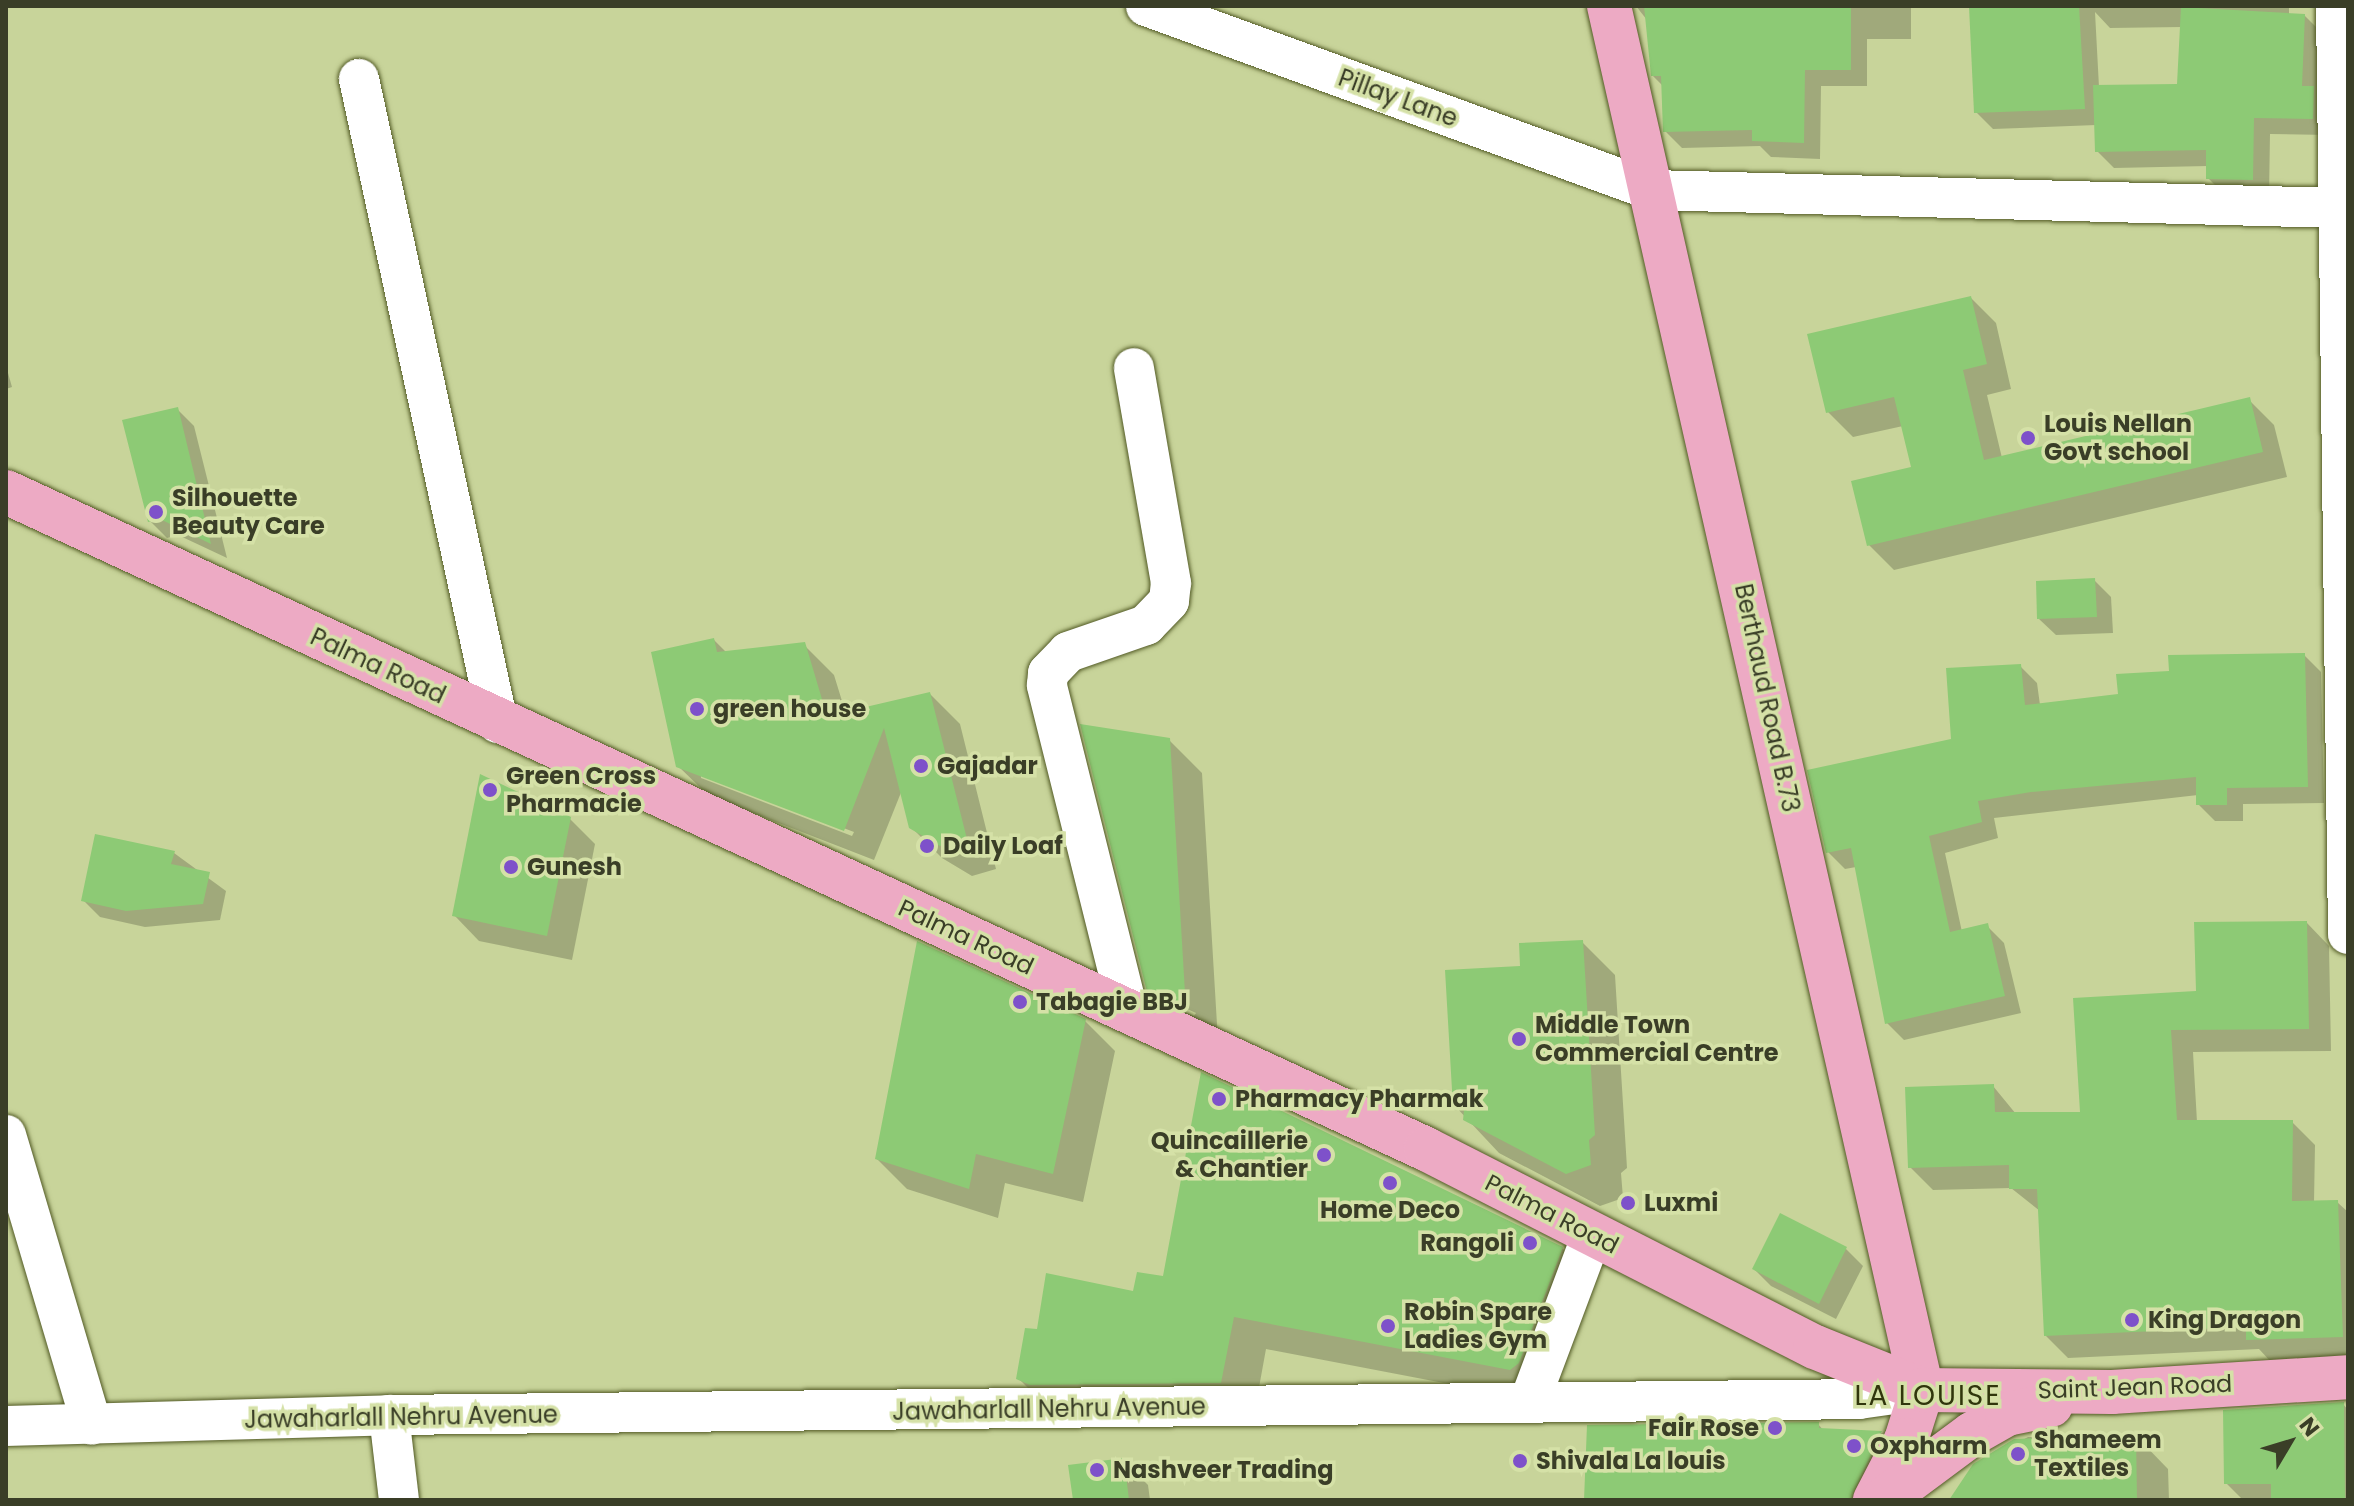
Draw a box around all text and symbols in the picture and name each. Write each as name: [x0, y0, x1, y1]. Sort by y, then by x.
street label: Pillay Lane: [1335, 63, 1461, 133]
place label: Louis Nellan Govt school: [2044, 410, 2192, 466]
marker: Louis Nellan Govt school: [2019, 429, 2037, 447]
place label: Silhouette Beauty Care: [172, 484, 325, 540]
marker: Silhouette Beauty Care: [147, 503, 165, 521]
street label: Berthaud Road B.73: [1729, 581, 1805, 815]
street label: Palma Road: [306, 622, 450, 710]
place label: green house: [713, 695, 866, 723]
marker: green house: [688, 700, 706, 718]
place label: Gajadar: [937, 752, 1038, 780]
marker: Gajadar: [912, 757, 930, 775]
place label: Green Cross Pharmacie: [506, 762, 656, 818]
marker: Green Cross Pharmacie: [481, 781, 499, 799]
place label: Daily Loaf: [943, 832, 1063, 860]
marker: Daily Loaf: [918, 837, 936, 855]
place label: Gunesh: [527, 853, 622, 881]
marker: Gunesh: [502, 858, 520, 876]
street label: Palma Road: [894, 893, 1038, 981]
place label: Tabagie BBJ: [1036, 988, 1188, 1016]
marker: Tabagie BBJ: [1011, 993, 1029, 1011]
place label: Middle Town Commercial Centre: [1535, 1011, 1779, 1067]
marker: Middle Town Commercial Centre: [1510, 1030, 1528, 1048]
place label: Pharmacy Pharmak: [1235, 1085, 1483, 1113]
marker: Pharmacy Pharmak: [1210, 1090, 1228, 1108]
place label: Quincaillerie & Chantier: [1151, 1127, 1308, 1183]
marker: Quincaillerie & Chantier: [1315, 1146, 1333, 1164]
street label: Palma Road: [1481, 1168, 1623, 1260]
marker: Home Deco: [1381, 1174, 1399, 1192]
place label: Luxmi: [1644, 1189, 1718, 1217]
marker: Luxmi: [1619, 1194, 1637, 1212]
place label: Home Deco: [1320, 1196, 1460, 1224]
place label: Rangoli: [1420, 1229, 1514, 1257]
marker: Rangoli: [1521, 1234, 1539, 1252]
place label: Robin Spare Ladies Gym: [1404, 1298, 1552, 1354]
place label: King Dragon: [2148, 1306, 2301, 1334]
marker: King Dragon: [2123, 1311, 2141, 1329]
marker: Robin Spare Ladies Gym: [1379, 1317, 1397, 1335]
street label: Saint Jean Road: [2037, 1369, 2233, 1405]
district label: LA LOUISE: [1854, 1379, 2002, 1413]
street label: Jawaharlall Nehru Avenue: [892, 1392, 1206, 1426]
street label: Jawaharlall Nehru Avenue: [244, 1400, 558, 1434]
north arrow: [2250, 1402, 2330, 1482]
text: N: [2292, 1411, 2327, 1443]
place label: Fair Rose: [1648, 1414, 1759, 1442]
marker: Fair Rose: [1766, 1419, 1784, 1437]
place label: Shameem Textiles: [2034, 1426, 2162, 1482]
place label: Oxpharm: [1870, 1432, 1987, 1460]
marker: Oxpharm: [1845, 1437, 1863, 1455]
marker: Shameem Textiles: [2009, 1445, 2027, 1463]
place label: Shivala La louis: [1536, 1447, 1726, 1475]
marker: Shivala La louis: [1511, 1452, 1529, 1470]
place label: Nashveer Trading: [1113, 1456, 1333, 1484]
marker: Nashveer Trading: [1088, 1461, 1106, 1479]

